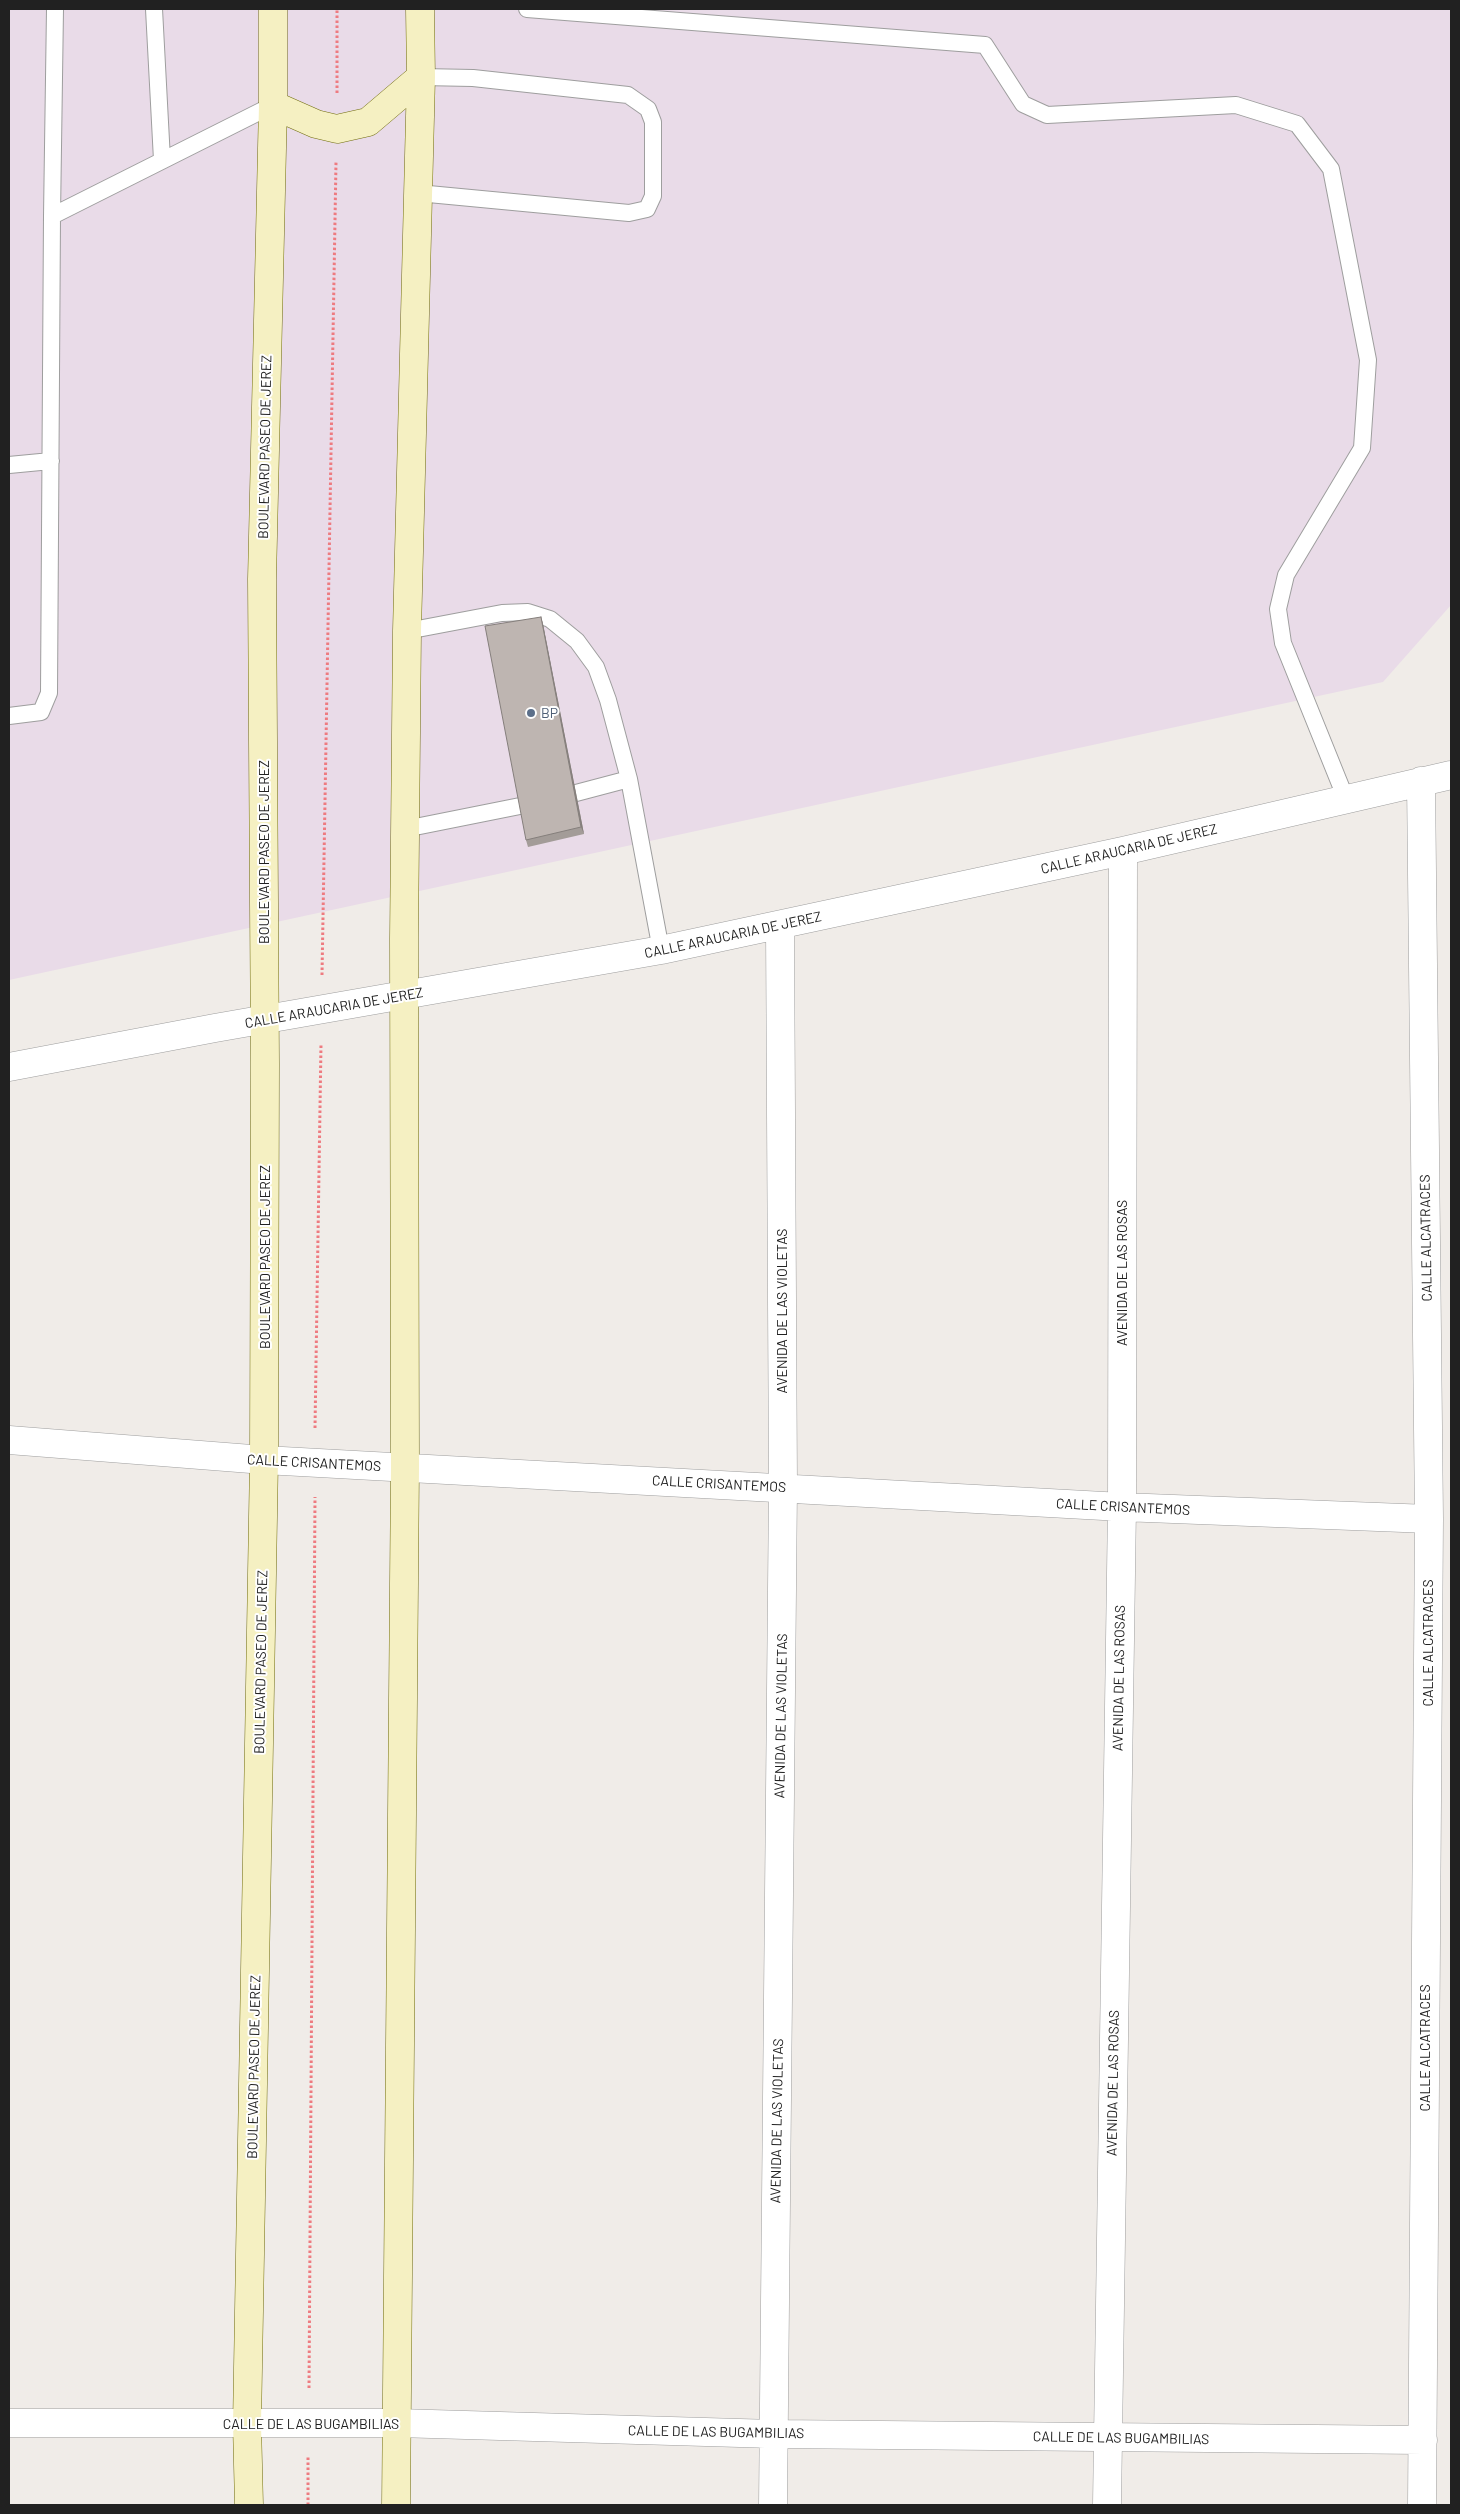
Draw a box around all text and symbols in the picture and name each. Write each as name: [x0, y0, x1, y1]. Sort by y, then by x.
street label: BOULEVARD PASEO DE JEREZ: [255, 355, 275, 539]
place label: BP: [541, 705, 558, 721]
marker: BP: [525, 707, 537, 719]
street label: BOULEVARD PASEO DE JEREZ: [256, 760, 272, 944]
street label: CALLE ARAUCARIA DE JEREZ: [1039, 820, 1219, 878]
street label: CALLE ARAUCARIA DE JEREZ: [643, 908, 823, 962]
street label: CALLE ARAUCARIA DE JEREZ: [244, 984, 424, 1032]
street label: BOULEVARD PASEO DE JEREZ: [257, 1165, 273, 1349]
street label: CALLE ALCATRACES: [1416, 1174, 1436, 1302]
street label: AVENIDA DE LAS ROSAS: [1114, 1200, 1130, 1346]
street label: AVENIDA DE LAS VIOLETAS: [774, 1229, 790, 1393]
street label: CALLE CRISANTEMOS: [246, 1451, 382, 1475]
street label: CALLE CRISANTEMOS: [651, 1472, 787, 1496]
street label: CALLE CRISANTEMOS: [1055, 1495, 1191, 1519]
street label: BOULEVARD PASEO DE JEREZ: [251, 1570, 271, 1754]
street label: CALLE ALCATRACES: [1420, 1579, 1436, 1707]
street label: AVENIDA DE LAS ROSAS: [1109, 1605, 1129, 1751]
street label: AVENIDA DE LAS VIOLETAS: [771, 1633, 791, 1799]
street label: BOULEVARD PASEO DE JEREZ: [244, 1975, 264, 2159]
street label: CALLE ALCATRACES: [1417, 1984, 1433, 2112]
street label: AVENIDA DE LAS ROSAS: [1103, 2010, 1123, 2156]
street label: AVENIDA DE LAS VIOLETAS: [767, 2038, 787, 2204]
street label: CALLE DE LAS BUGAMBILIAS: [223, 2416, 399, 2432]
street label: CALLE DE LAS BUGAMBILIAS: [628, 2422, 804, 2442]
street label: CALLE DE LAS BUGAMBILIAS: [1033, 2428, 1209, 2448]

